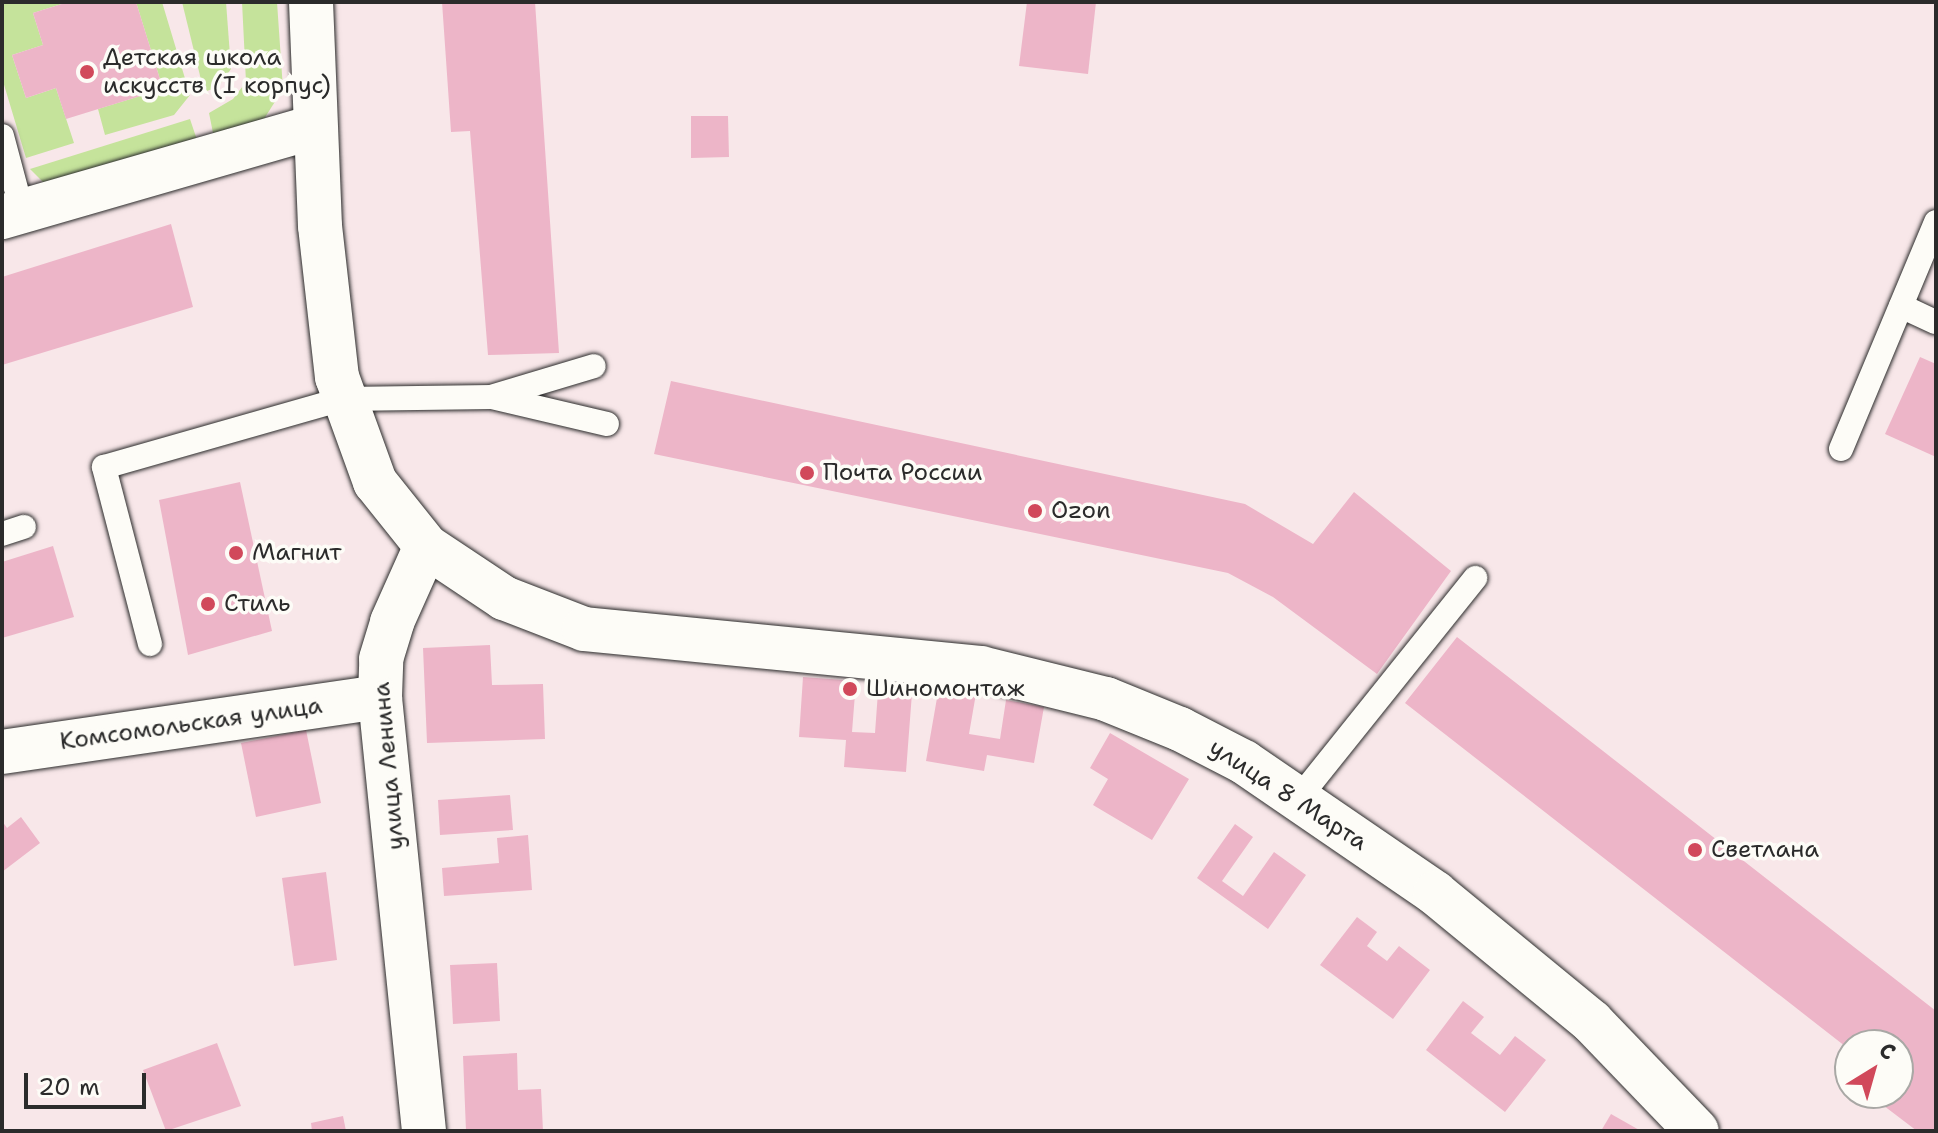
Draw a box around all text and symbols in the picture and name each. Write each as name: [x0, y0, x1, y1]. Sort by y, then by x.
place label: Детская школа искусств (I корпус): [103, 44, 330, 100]
marker: Детская школа искусств (I корпус): [78, 63, 96, 81]
place label: Почта России: [823, 459, 983, 487]
marker: Почта России: [798, 464, 816, 482]
place label: Ozon: [1051, 497, 1111, 525]
marker: Ozon: [1026, 502, 1044, 520]
place label: Магнит: [252, 539, 341, 567]
marker: Магнит: [227, 544, 245, 562]
place label: Стиль: [224, 590, 290, 618]
marker: Стиль: [199, 595, 217, 613]
place label: Шиномонтаж: [866, 675, 1025, 703]
marker: Шиномонтаж: [841, 680, 859, 698]
street label: улица Ленина: [367, 681, 411, 851]
street label: Комсомольская улица: [58, 691, 324, 757]
street label: улица 8 Марта: [1204, 733, 1372, 857]
place label: Светлана: [1711, 836, 1819, 864]
marker: Светлана: [1686, 841, 1704, 859]
north arrow: [1834, 1029, 1914, 1109]
text: С: [1873, 1035, 1902, 1067]
scale bar: [28, 1057, 150, 1107]
text: 20 m: [38, 1071, 100, 1103]

